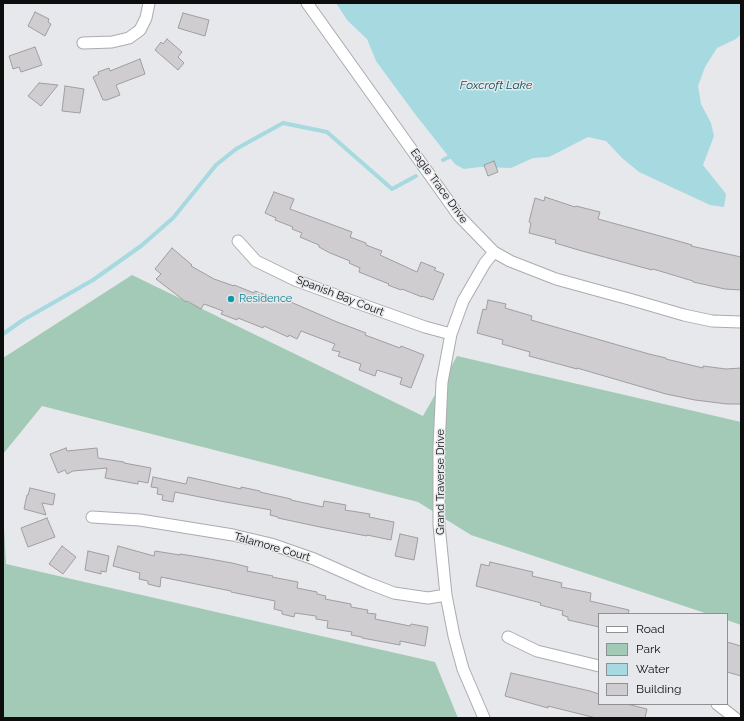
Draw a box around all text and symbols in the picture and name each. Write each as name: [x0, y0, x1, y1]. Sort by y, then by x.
water label: Foxcroft Lake: [460, 78, 532, 92]
street label: Eagle Trace Drive: [408, 146, 470, 226]
street label: Spanish Bay Court: [294, 273, 386, 319]
place label: Residence: [239, 292, 292, 306]
marker: Residence: [226, 294, 236, 304]
street label: Grand Traverse Drive: [434, 429, 448, 535]
street label: Talamore Court: [233, 530, 311, 564]
legend: [598, 613, 728, 705]
text: Road: [636, 622, 665, 636]
text: Park: [636, 642, 661, 656]
text: Water: [636, 662, 670, 676]
text: Building: [636, 682, 682, 696]

